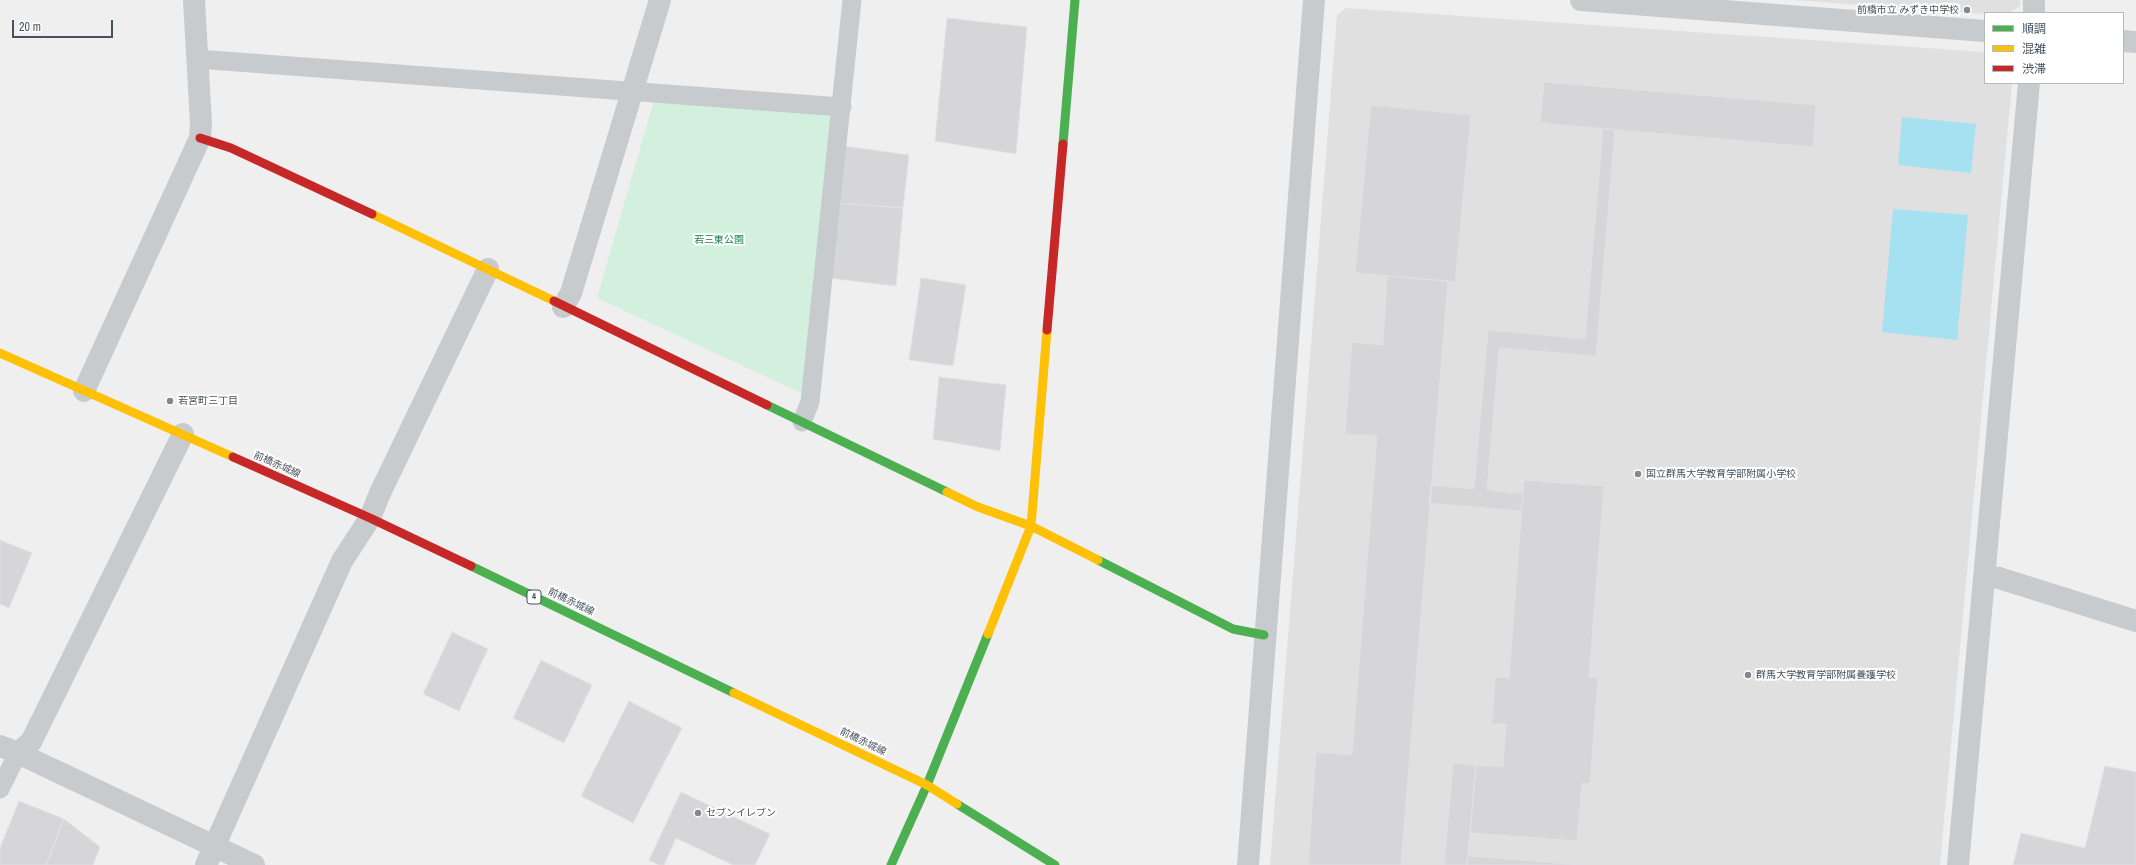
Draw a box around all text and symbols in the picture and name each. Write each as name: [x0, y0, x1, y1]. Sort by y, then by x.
place label: 前橋市立 みずき中学校: [1857, 4, 1959, 16]
marker: 前橋市立 みずき中学校: [1962, 5, 1972, 15]
scale bar: [14, 12, 115, 38]
legend: [1984, 12, 2124, 84]
text: 20 m: [19, 19, 41, 35]
text: 順調: [2022, 21, 2046, 37]
text: 混雑: [2022, 41, 2046, 57]
text: 渋滞: [2022, 61, 2046, 77]
park label: 若三東公園: [694, 234, 744, 246]
place label: 若宮町三丁目: [178, 395, 238, 407]
marker: 若宮町三丁目: [165, 396, 175, 406]
street label: 前橋赤城線: [252, 449, 302, 481]
place label: 国立群馬大学教育学部附属小学校: [1646, 468, 1796, 480]
marker: 国立群馬大学教育学部附属小学校: [1633, 469, 1643, 479]
street label: 前橋赤城線: [546, 586, 596, 618]
road number: 4: [527, 590, 541, 604]
place label: 群馬大学教育学部附属養護学校: [1756, 669, 1896, 681]
marker: 群馬大学教育学部附属養護学校: [1743, 670, 1753, 680]
street label: 前橋赤城線: [838, 726, 888, 758]
place label: セブンイレブン: [706, 807, 776, 819]
marker: セブンイレブン: [693, 808, 703, 818]

